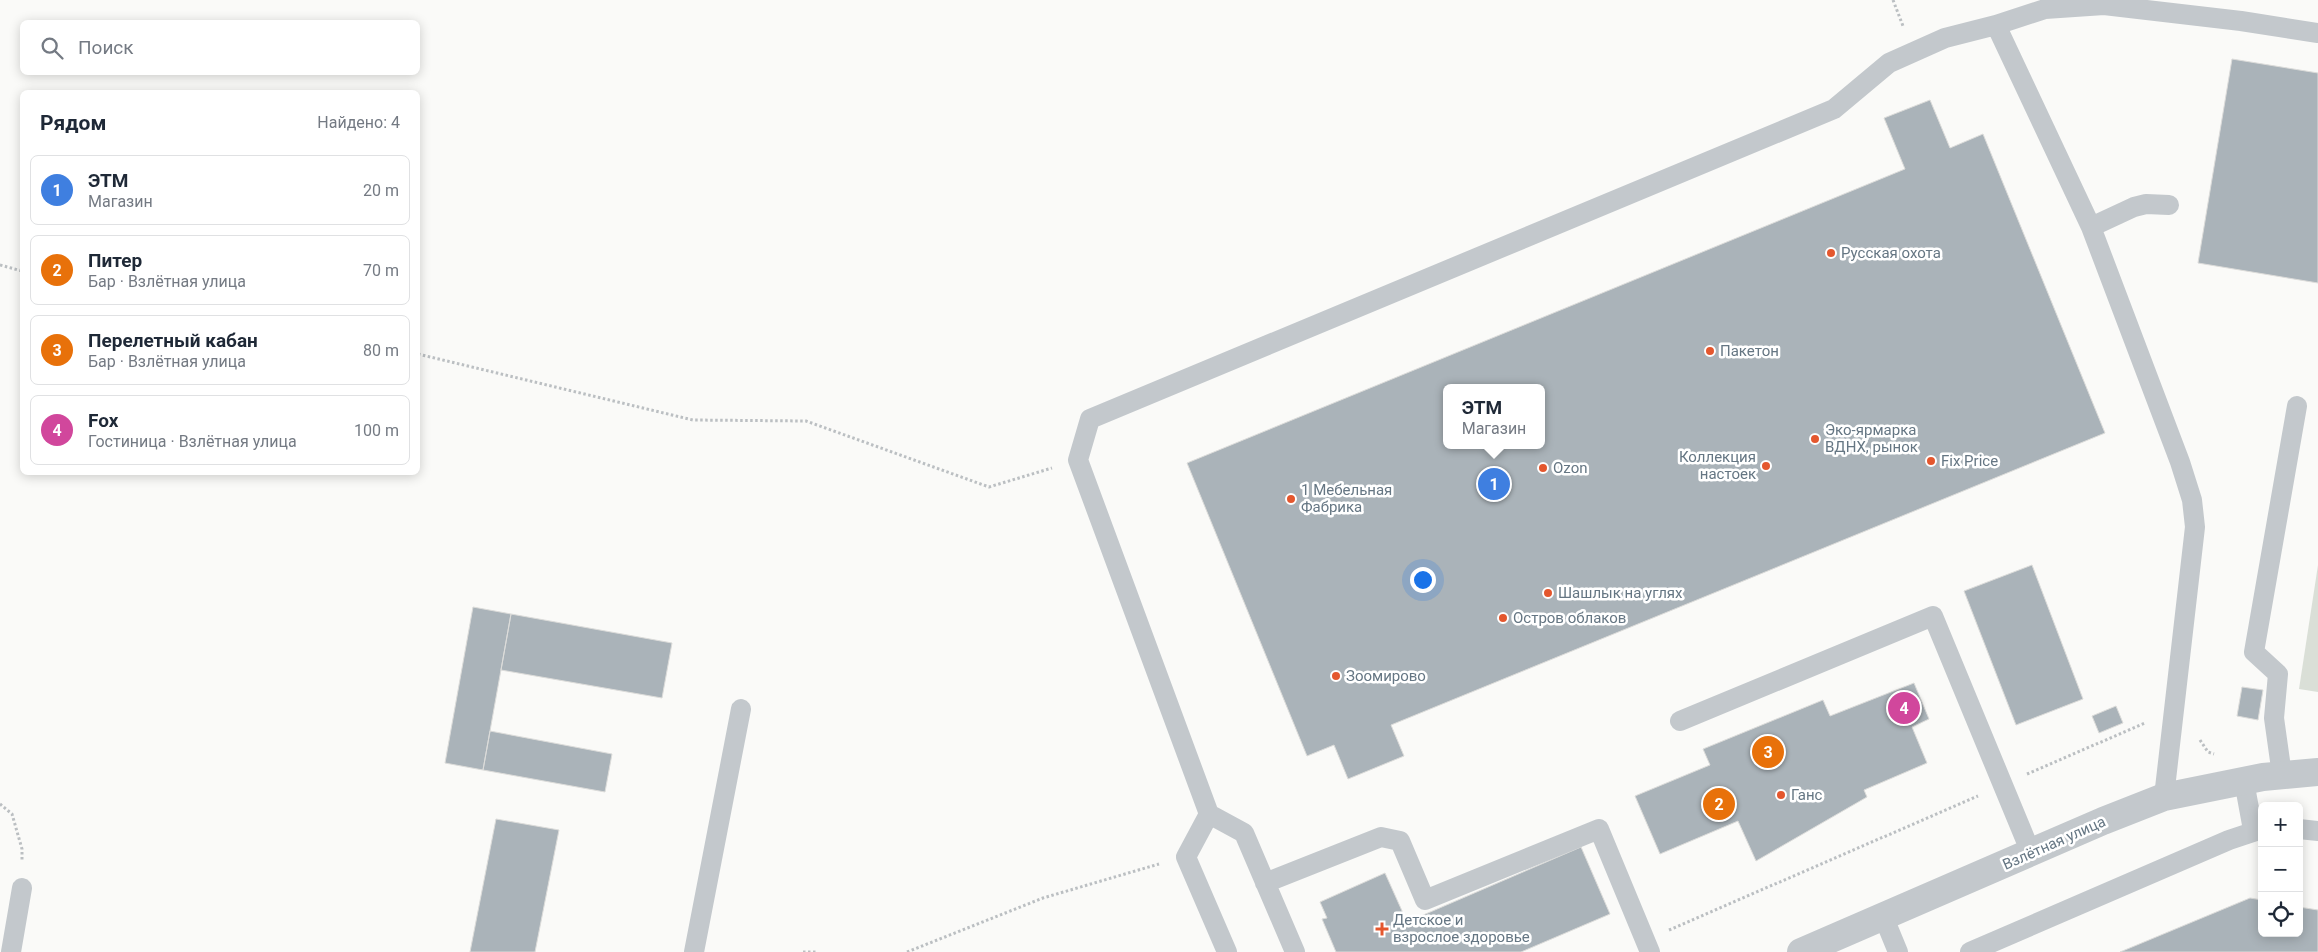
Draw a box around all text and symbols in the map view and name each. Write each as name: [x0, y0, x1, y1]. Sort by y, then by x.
search box: [20, 20, 420, 75]
icon: search: [38, 34, 66, 62]
text: Поиск: [78, 36, 134, 59]
text: Рядом: [40, 111, 106, 135]
text: Найдено: 4: [317, 113, 400, 132]
text: ЭТМ: [88, 169, 128, 192]
text: 1: [52, 181, 62, 200]
text: 20 m: [363, 181, 399, 200]
text: Магазин: [88, 192, 153, 211]
place label: Русская охота: [1841, 244, 1941, 262]
marker: Русская охота: [1825, 247, 1837, 259]
text: Питер: [88, 249, 142, 272]
text: 2: [52, 261, 62, 280]
text: 70 m: [363, 261, 399, 280]
text: Бар · Взлётная улица: [88, 272, 246, 291]
text: Перелетный кабан: [88, 329, 258, 352]
text: 3: [52, 341, 62, 360]
text: 80 m: [363, 341, 399, 360]
place label: Пакетон: [1720, 342, 1779, 360]
marker: Пакетон: [1704, 345, 1716, 357]
text: Бар · Взлётная улица: [88, 352, 246, 371]
popup: [1443, 384, 1545, 449]
text: ЭТМ: [1462, 396, 1502, 419]
text: Fox: [88, 409, 118, 432]
text: Магазин: [1462, 419, 1526, 438]
text: 4: [52, 421, 62, 440]
text: 100 m: [354, 421, 399, 440]
place label: Эко-ярмарка ВДНХ, рынок: [1825, 421, 1918, 456]
text: Гостиница · Взлётная улица: [88, 432, 297, 451]
marker: Эко-ярмарка ВДНХ, рынок: [1809, 433, 1821, 445]
place label: Коллекция настоек: [1679, 448, 1756, 483]
place label: Fix Price: [1941, 452, 1998, 470]
marker: Fix Price: [1925, 455, 1937, 467]
place label: Ozon: [1553, 459, 1587, 477]
marker: Коллекция настоек: [1760, 460, 1772, 472]
marker: Ozon: [1537, 462, 1549, 474]
pin: 1: [1478, 465, 1510, 503]
place label: 1 Мебельная Фабрика: [1301, 481, 1392, 516]
marker: 1 Мебельная Фабрика: [1285, 493, 1297, 505]
your location: [1410, 567, 1436, 593]
place label: Шашлык на углях: [1558, 584, 1683, 602]
marker: Шашлык на углях: [1542, 587, 1554, 599]
place label: Остров облаков: [1513, 609, 1626, 627]
marker: Остров облаков: [1497, 612, 1509, 624]
place label: Зоомирово: [1346, 667, 1426, 685]
marker: Зоомирово: [1330, 670, 1342, 682]
pin: 4: [1888, 689, 1920, 727]
pin: 3: [1752, 733, 1784, 771]
pin: 2: [1703, 785, 1735, 823]
place label: Ганс: [1791, 786, 1823, 804]
marker: Ганс: [1775, 789, 1787, 801]
map controls: [2258, 802, 2303, 937]
button: +: [2258, 802, 2303, 847]
street label: Взлётная улица: [2000, 812, 2108, 874]
button: −: [2258, 847, 2303, 892]
button: locate: [2258, 892, 2303, 937]
place label: Детское и взрослое здоровье: [1393, 911, 1530, 946]
marker: Детское и взрослое здоровье: [1375, 922, 1389, 936]

